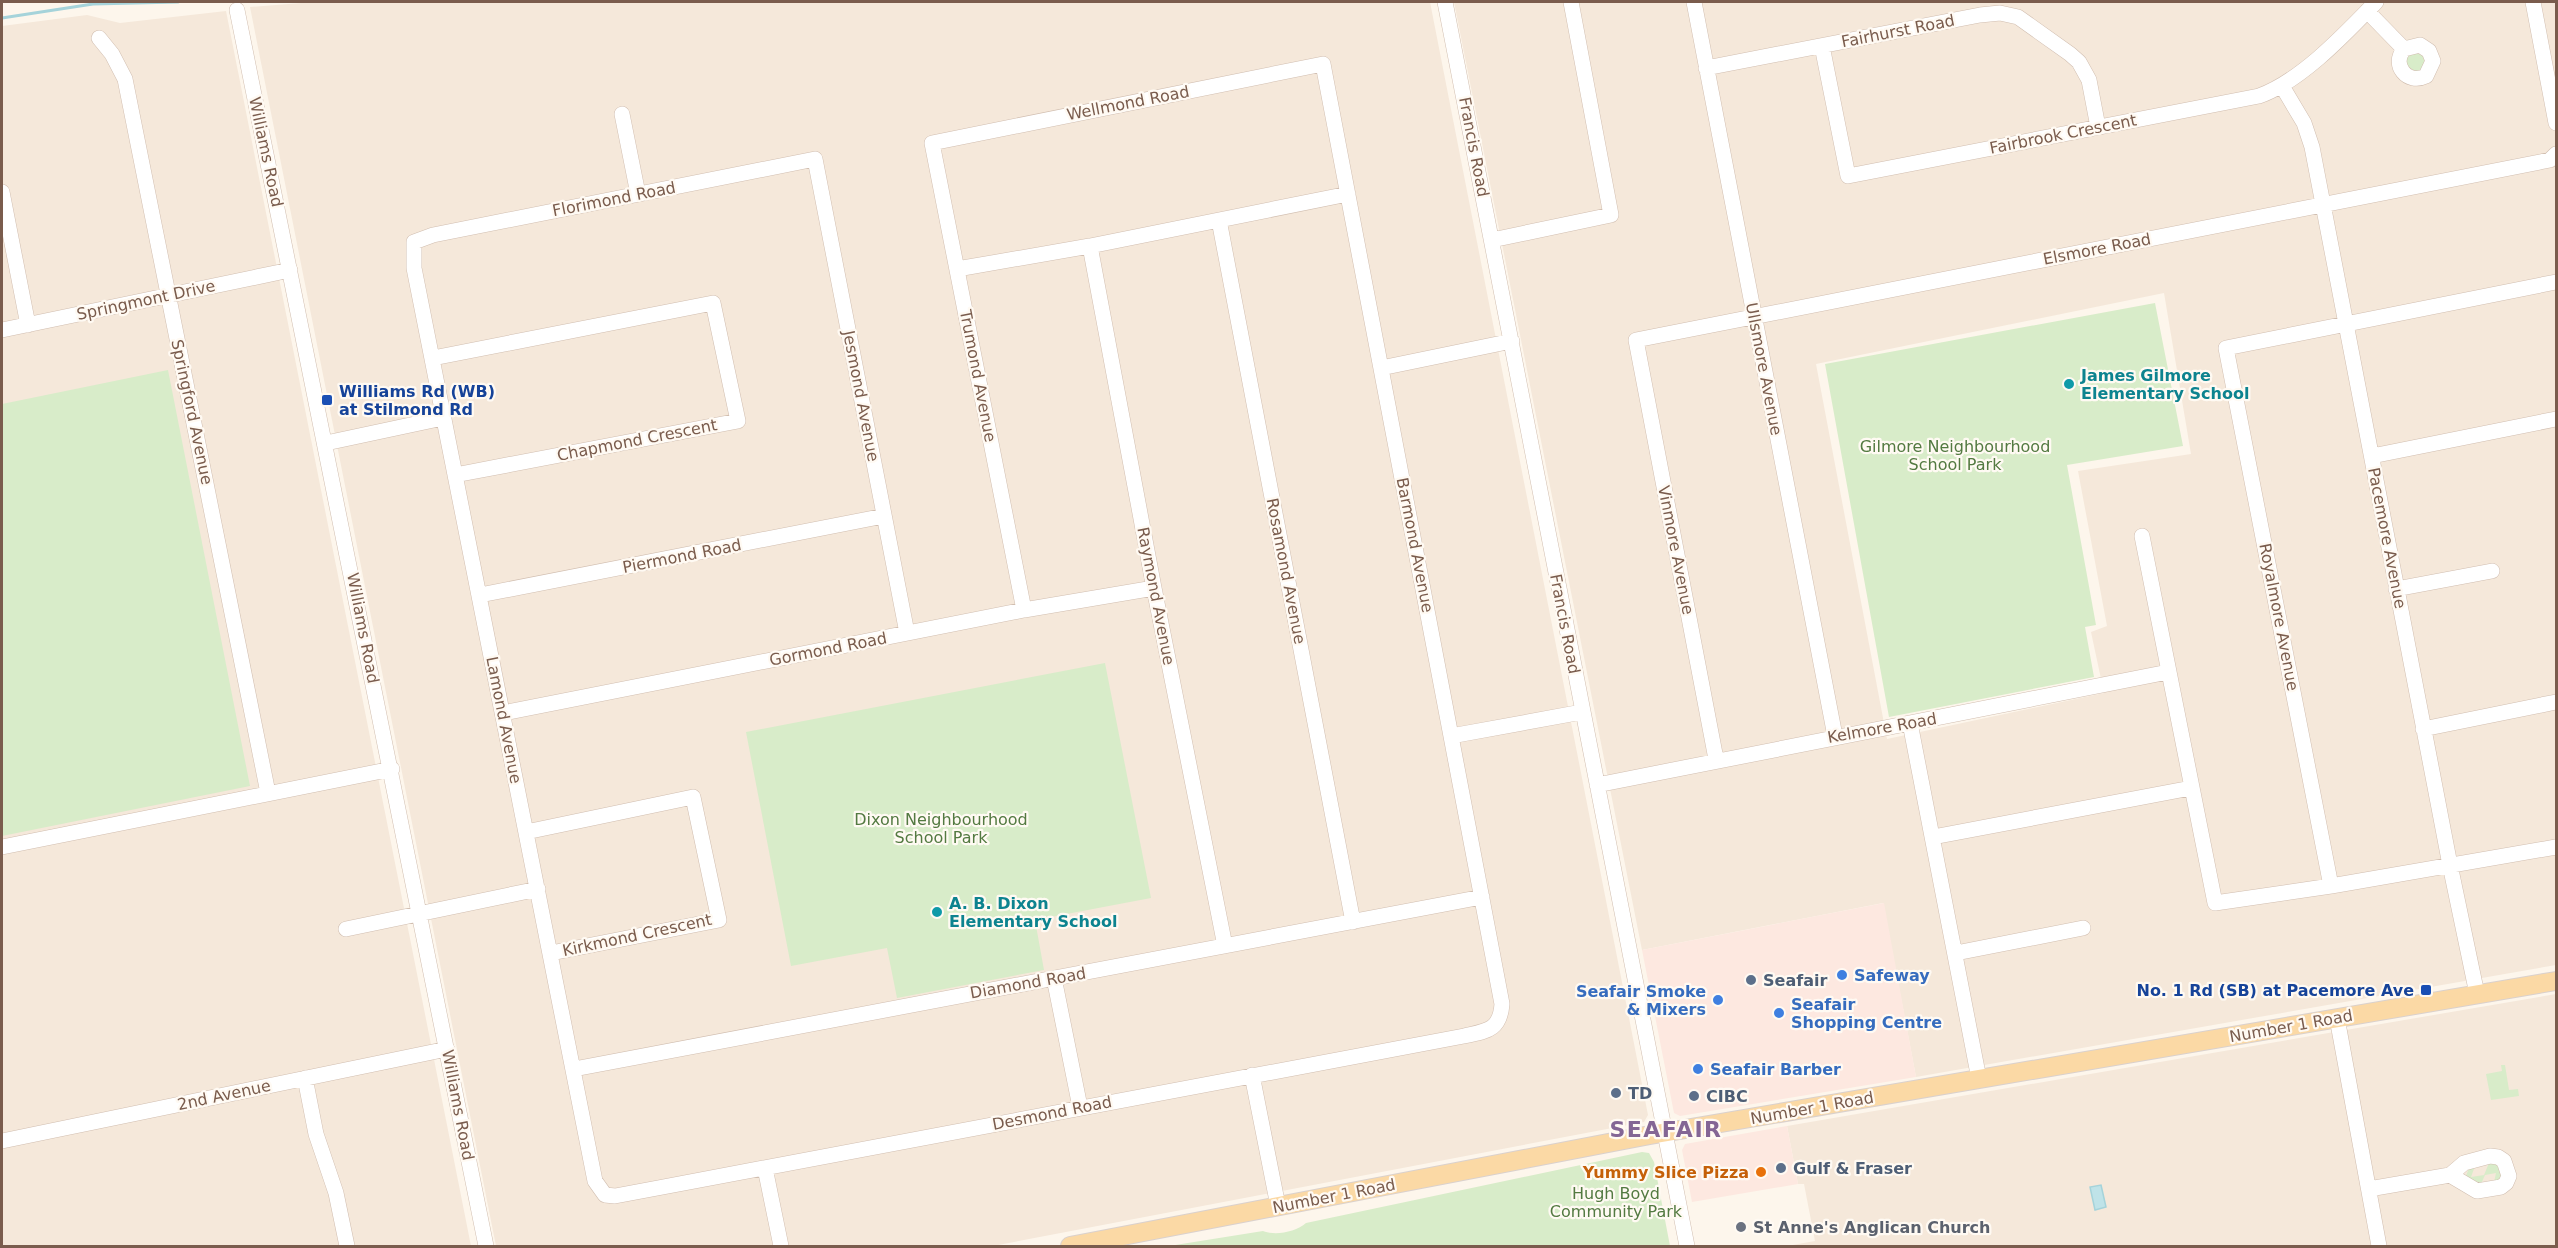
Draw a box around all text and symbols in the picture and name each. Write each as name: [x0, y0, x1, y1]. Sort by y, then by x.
street label: Fairhurst Road: [1840, 11, 1956, 51]
street label: Wellmond Road: [1065, 82, 1191, 124]
street label: Williams Road: [245, 95, 287, 209]
street label: Francis Road: [1455, 95, 1493, 199]
street label: Fairbrook Crescent: [1988, 110, 2138, 158]
street label: Florimond Road: [551, 178, 677, 220]
street label: Elsmore Road: [2041, 229, 2153, 269]
street label: Springmont Drive: [75, 276, 217, 324]
street label: Ullsmore Avenue: [1742, 301, 1786, 437]
street label: Trumond Avenue: [956, 307, 1000, 444]
street label: Jesmond Avenue: [839, 328, 883, 463]
street label: Springford Avenue: [167, 338, 217, 486]
place label: James Gilmore Elementary School: [2080, 366, 2249, 403]
marker: James Gilmore Elementary School: [2062, 377, 2076, 391]
place label: Williams Rd (WB) at Stilmond Rd: [339, 382, 495, 419]
marker: Williams Rd (WB) at Stilmond Rd: [320, 393, 334, 407]
street label: Chapmond Crescent: [555, 415, 719, 465]
park label: Gilmore Neighbourhood School Park: [1860, 437, 2050, 474]
street label: Pacemore Avenue: [2364, 466, 2410, 610]
street label: Barmond Avenue: [1393, 476, 1437, 614]
street label: Vinmore Avenue: [1654, 484, 1698, 616]
street label: Rosamond Avenue: [1263, 496, 1309, 646]
street label: Raymond Avenue: [1133, 525, 1179, 667]
street label: Piermond Road: [621, 535, 743, 577]
street label: Royalmore Avenue: [2255, 542, 2303, 692]
street label: Williams Road: [343, 571, 383, 685]
street label: Francis Road: [1546, 572, 1584, 676]
street label: Gormond Road: [768, 628, 888, 670]
street label: Lamond Avenue: [482, 655, 526, 785]
street label: Kelmore Road: [1826, 709, 1938, 747]
park label: Dixon Neighbourhood School Park: [854, 810, 1028, 847]
place label: A. B. Dixon Elementary School: [949, 894, 1117, 931]
marker: A. B. Dixon Elementary School: [930, 905, 944, 919]
street label: Kirkmond Crescent: [561, 910, 713, 960]
street label: Diamond Road: [969, 963, 1087, 1003]
place label: Safeway: [1854, 966, 1930, 985]
marker: Safeway: [1835, 968, 1849, 982]
place label: Seafair: [1763, 971, 1827, 990]
marker: Seafair: [1744, 973, 1758, 987]
place label: No. 1 Rd (SB) at Pacemore Ave: [2136, 981, 2414, 1000]
place label: Seafair Smoke & Mixers: [1576, 982, 1706, 1019]
marker: No. 1 Rd (SB) at Pacemore Ave: [2419, 983, 2433, 997]
marker: Seafair Smoke & Mixers: [1711, 993, 1725, 1007]
place label: Seafair Shopping Centre: [1791, 995, 1942, 1032]
marker: Seafair Shopping Centre: [1772, 1006, 1786, 1020]
street label: Number 1 Road: [2228, 1006, 2354, 1046]
street label: Williams Road: [438, 1048, 478, 1162]
place label: Seafair Barber: [1710, 1060, 1841, 1079]
marker: Seafair Barber: [1691, 1062, 1705, 1076]
street label: 2nd Avenue: [176, 1076, 272, 1114]
place label: TD: [1628, 1084, 1652, 1103]
marker: TD: [1609, 1086, 1623, 1100]
place label: CIBC: [1706, 1087, 1748, 1106]
street label: Number 1 Road: [1749, 1088, 1875, 1128]
marker: CIBC: [1687, 1089, 1701, 1103]
street label: Desmond Road: [991, 1092, 1113, 1134]
district label: SEAFAIR: [1609, 1117, 1723, 1142]
place label: Gulf & Fraser: [1793, 1159, 1912, 1178]
marker: Gulf & Fraser: [1774, 1161, 1788, 1175]
place label: Yummy Slice Pizza: [1582, 1163, 1749, 1182]
marker: Yummy Slice Pizza: [1754, 1165, 1768, 1179]
street label: Number 1 Road: [1271, 1175, 1397, 1217]
park label: Hugh Boyd Community Park: [1550, 1184, 1683, 1221]
place label: St Anne's Anglican Church: [1753, 1218, 1990, 1237]
marker: St Anne's Anglican Church: [1734, 1220, 1748, 1234]

